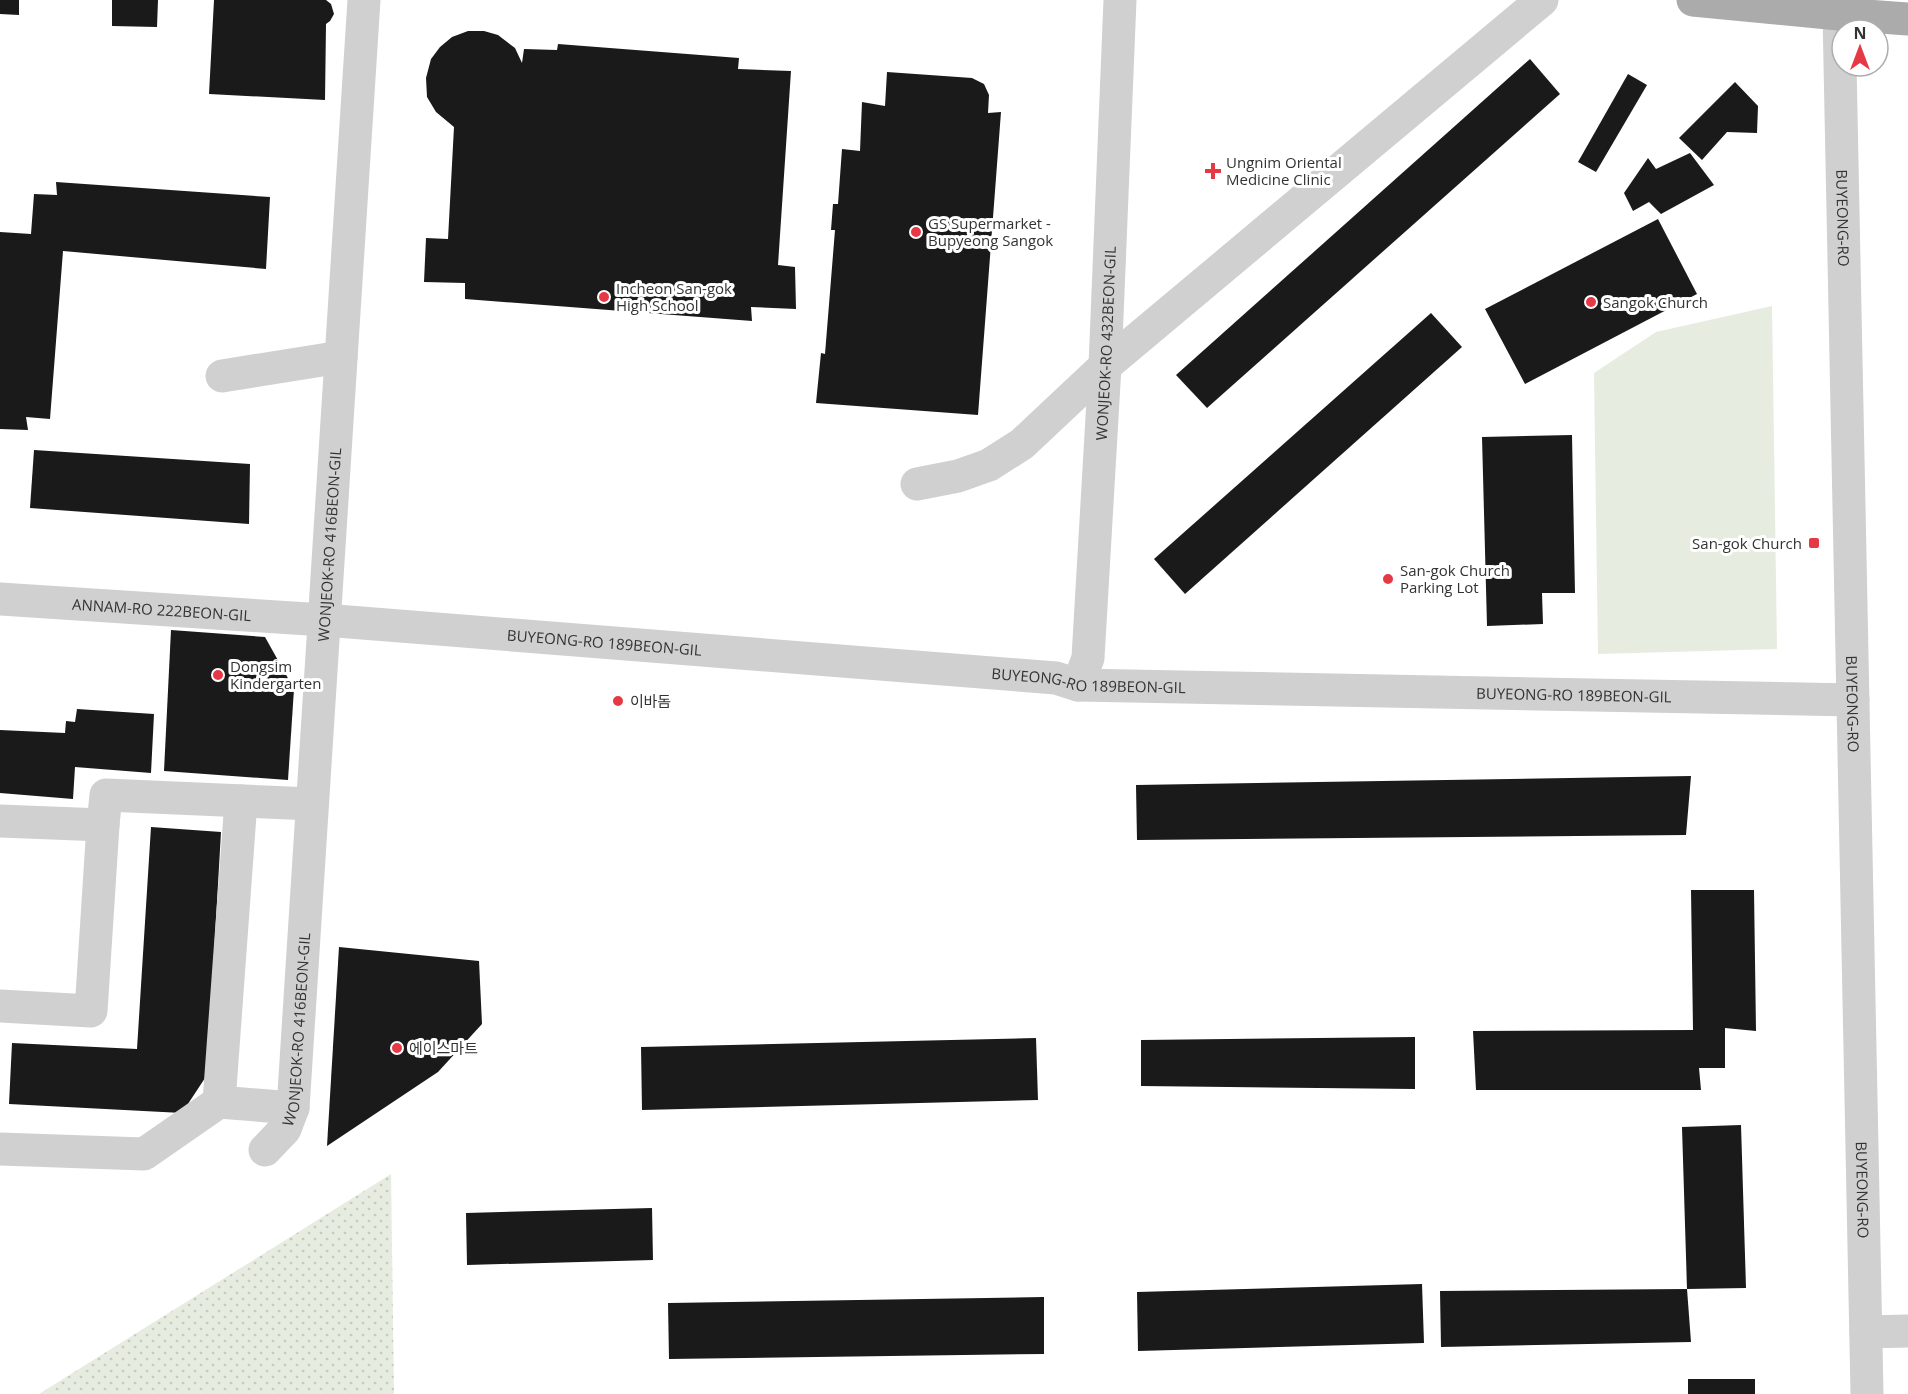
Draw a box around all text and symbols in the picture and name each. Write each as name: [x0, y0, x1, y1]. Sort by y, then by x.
north arrow: [1830, 18, 1890, 78]
text: N: [1853, 22, 1867, 44]
place label: Ungnim Oriental Medicine Clinic: [1226, 152, 1342, 189]
marker: Ungnim Oriental Medicine Clinic: [1204, 162, 1222, 180]
street label: BUYEONG-RO: [1832, 169, 1854, 267]
place label: GS Supermarket - Bupyeong Sangok: [928, 213, 1053, 250]
marker: GS Supermarket - Bupyeong Sangok: [909, 225, 923, 239]
street label: WONJEOK-RO 432BEON-GIL: [1091, 246, 1120, 441]
place label: Incheon San-gok High School: [616, 278, 732, 315]
marker: Incheon San-gok High School: [597, 290, 611, 304]
place label: Sangok Church: [1603, 292, 1708, 312]
marker: Sangok Church: [1584, 295, 1598, 309]
street label: WONJEOK-RO 416BEON-GIL: [313, 447, 345, 642]
place label: San-gok Church: [1692, 533, 1802, 553]
marker: San-gok Church: [1807, 536, 1821, 550]
place label: San-gok Church Parking Lot: [1400, 560, 1510, 597]
marker: San-gok Church Parking Lot: [1381, 572, 1395, 586]
street label: ANNAM-RO 222BEON-GIL: [72, 594, 252, 625]
street label: BUYEONG-RO 189BEON-GIL: [506, 625, 703, 660]
street label: BUYEONG-RO: [1842, 655, 1864, 753]
place label: Dongsim Kindergarten: [230, 656, 321, 693]
street label: BUYEONG-RO 189BEON-GIL: [991, 663, 1186, 697]
marker: Dongsim Kindergarten: [211, 668, 225, 682]
street label: BUYEONG-RO 189BEON-GIL: [1476, 683, 1672, 706]
place label: 이바돔: [630, 691, 671, 711]
marker: 이바돔: [611, 694, 625, 708]
street label: WONJEOK-RO 416BEON-GIL: [277, 932, 314, 1129]
place label: 에이스마트: [409, 1038, 478, 1058]
marker: 에이스마트: [390, 1041, 404, 1055]
street label: BUYEONG-RO: [1852, 1141, 1874, 1238]

